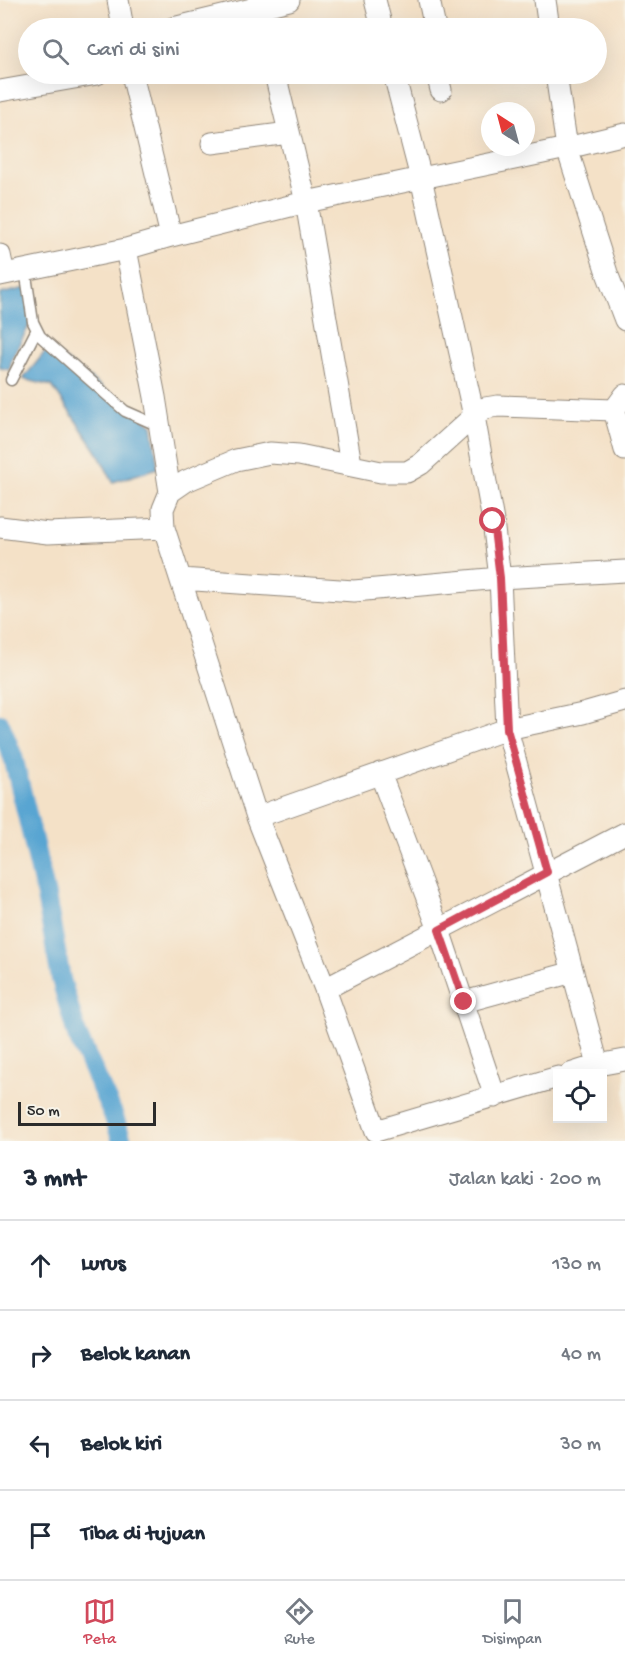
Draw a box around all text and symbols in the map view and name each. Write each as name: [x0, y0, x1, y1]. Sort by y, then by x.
search box: [18, 18, 607, 84]
icon: search: [39, 35, 72, 68]
text: Cari di sini: [87, 38, 180, 64]
north arrow: [481, 102, 535, 156]
route start: [479, 507, 505, 533]
route end: [450, 988, 476, 1014]
map controls: [553, 1069, 607, 1123]
button: locate: [553, 1069, 607, 1123]
scale bar: [18, 1099, 156, 1126]
text: 50 m: [27, 1103, 60, 1122]
text: 3 mnt: [24, 1165, 85, 1196]
text: Jalan kaki · 200 m: [449, 1169, 601, 1192]
icon: ahead: [24, 1249, 57, 1282]
text: Lurus: [81, 1252, 126, 1278]
text: 130 m: [552, 1254, 601, 1277]
icon: right: [24, 1339, 57, 1372]
text: Belok kanan: [81, 1342, 190, 1368]
text: 40 m: [561, 1344, 601, 1367]
icon: left: [24, 1429, 57, 1462]
text: Belok kiri: [81, 1432, 162, 1458]
text: 30 m: [560, 1434, 601, 1457]
icon: arrive: [24, 1519, 57, 1552]
text: Tiba di tujuan: [81, 1522, 205, 1548]
tab: Peta: [83, 1595, 116, 1650]
tab: Rute: [283, 1595, 316, 1650]
tab: Disimpan: [483, 1595, 542, 1650]

